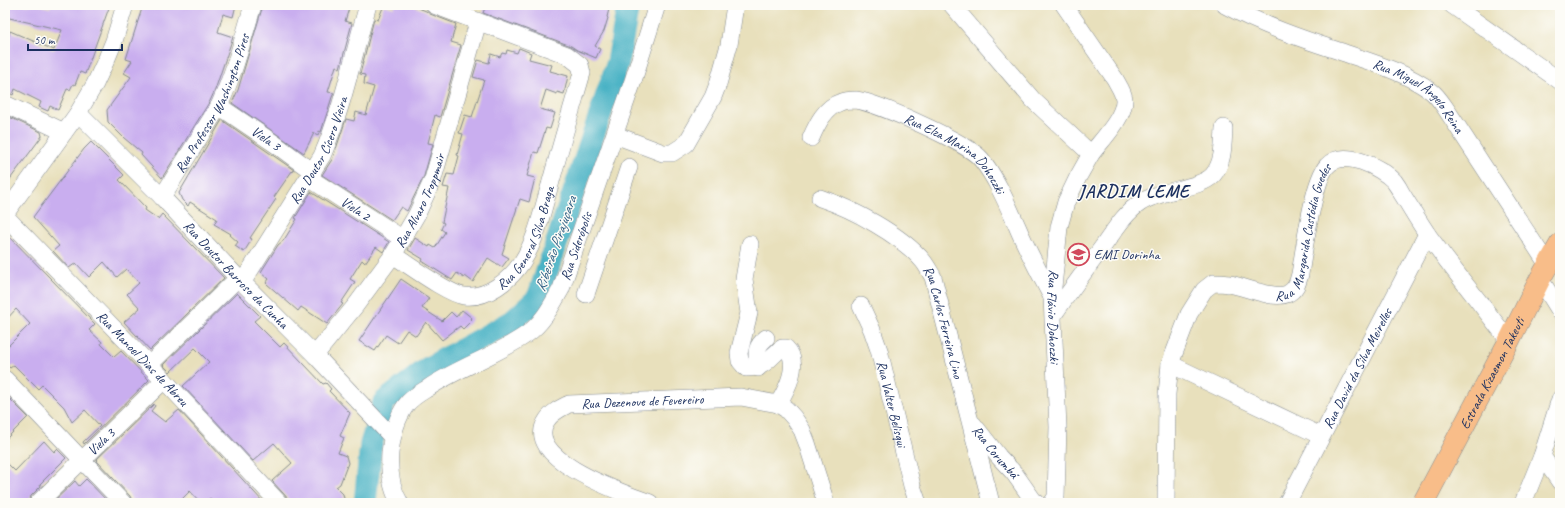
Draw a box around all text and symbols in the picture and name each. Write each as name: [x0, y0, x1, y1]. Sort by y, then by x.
scale bar: [28, 26, 122, 52]
street label: Rua Professor Washington Píres: [171, 31, 253, 176]
text: 50 m: [34, 32, 56, 48]
street label: Rua Miguel Ângelo Reina: [1371, 55, 1469, 137]
street label: Rua Doutor Cícero Vieira: [286, 93, 351, 207]
street label: Rua Elza Marina Dohoczki: [902, 109, 1010, 198]
street label: Viela 3: [248, 122, 286, 155]
street label: Rua Alvaro Troppmair: [391, 151, 449, 250]
street label: Rua Margarida Custódia Guedes: [1275, 159, 1335, 304]
district label: JARDIM LEME: [1076, 180, 1191, 202]
street label: Rua General Silva Braga: [493, 183, 558, 293]
water label: Ribeirão Pirajuçara: [531, 192, 582, 294]
street label: Viela 2: [338, 193, 375, 225]
street label: Rua Siderópolis: [556, 209, 596, 282]
street label: Rua Doutor Barroso da Cunha: [180, 217, 293, 333]
school or university icon: EMI Dorinha: [1066, 241, 1092, 267]
place label: EMI Dorinha: [1094, 246, 1161, 263]
street label: Rua Carlos Ferreira Lino: [920, 262, 967, 381]
street label: Rua Flávio Dohoczki: [1043, 269, 1064, 366]
street label: Rua David da Silva Meirelles: [1319, 304, 1396, 431]
street label: Rua Manoel Dias de Abreu: [93, 307, 193, 410]
street label: Estrada Kizaemon Takeuti: [1456, 313, 1529, 432]
street label: Rua Valter Belisqui: [873, 359, 911, 451]
street label: Rua Dezenove de Fevereiro: [581, 390, 705, 412]
street label: Rua Corumbá: [969, 422, 1024, 483]
street label: Viela 3: [84, 423, 120, 459]

